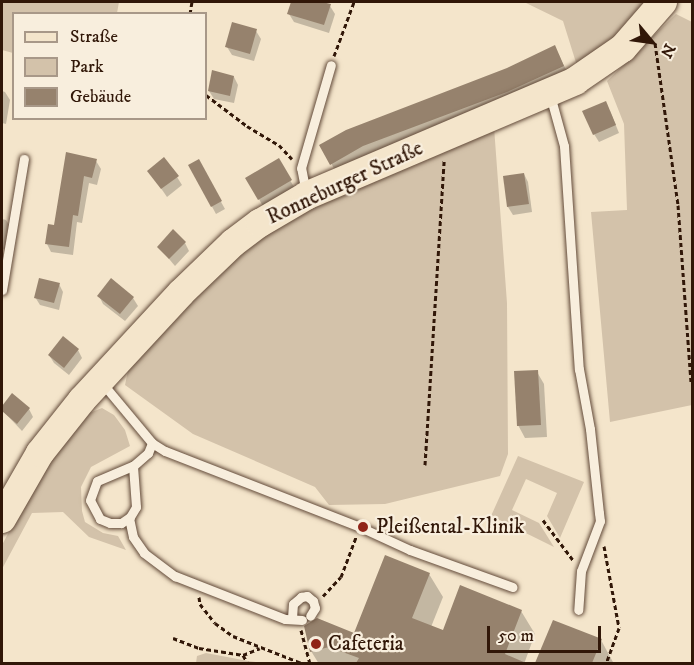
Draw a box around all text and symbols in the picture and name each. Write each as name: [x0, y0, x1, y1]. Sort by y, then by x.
legend: [12, 12, 207, 120]
north arrow: [622, 12, 682, 72]
text: Straße: [70, 26, 118, 48]
text: N: [656, 40, 680, 61]
text: Park: [70, 56, 104, 78]
text: Gebäude: [70, 86, 131, 108]
street label: Ronneburger Straße: [263, 136, 427, 230]
place label: Pleißental-Klinik: [376, 514, 524, 540]
marker: Pleißental-Klinik: [354, 518, 372, 536]
scale bar: [490, 614, 604, 652]
text: 50 m: [498, 625, 534, 647]
place label: Cafeteria: [328, 631, 404, 657]
marker: Cafeteria: [309, 637, 323, 651]

